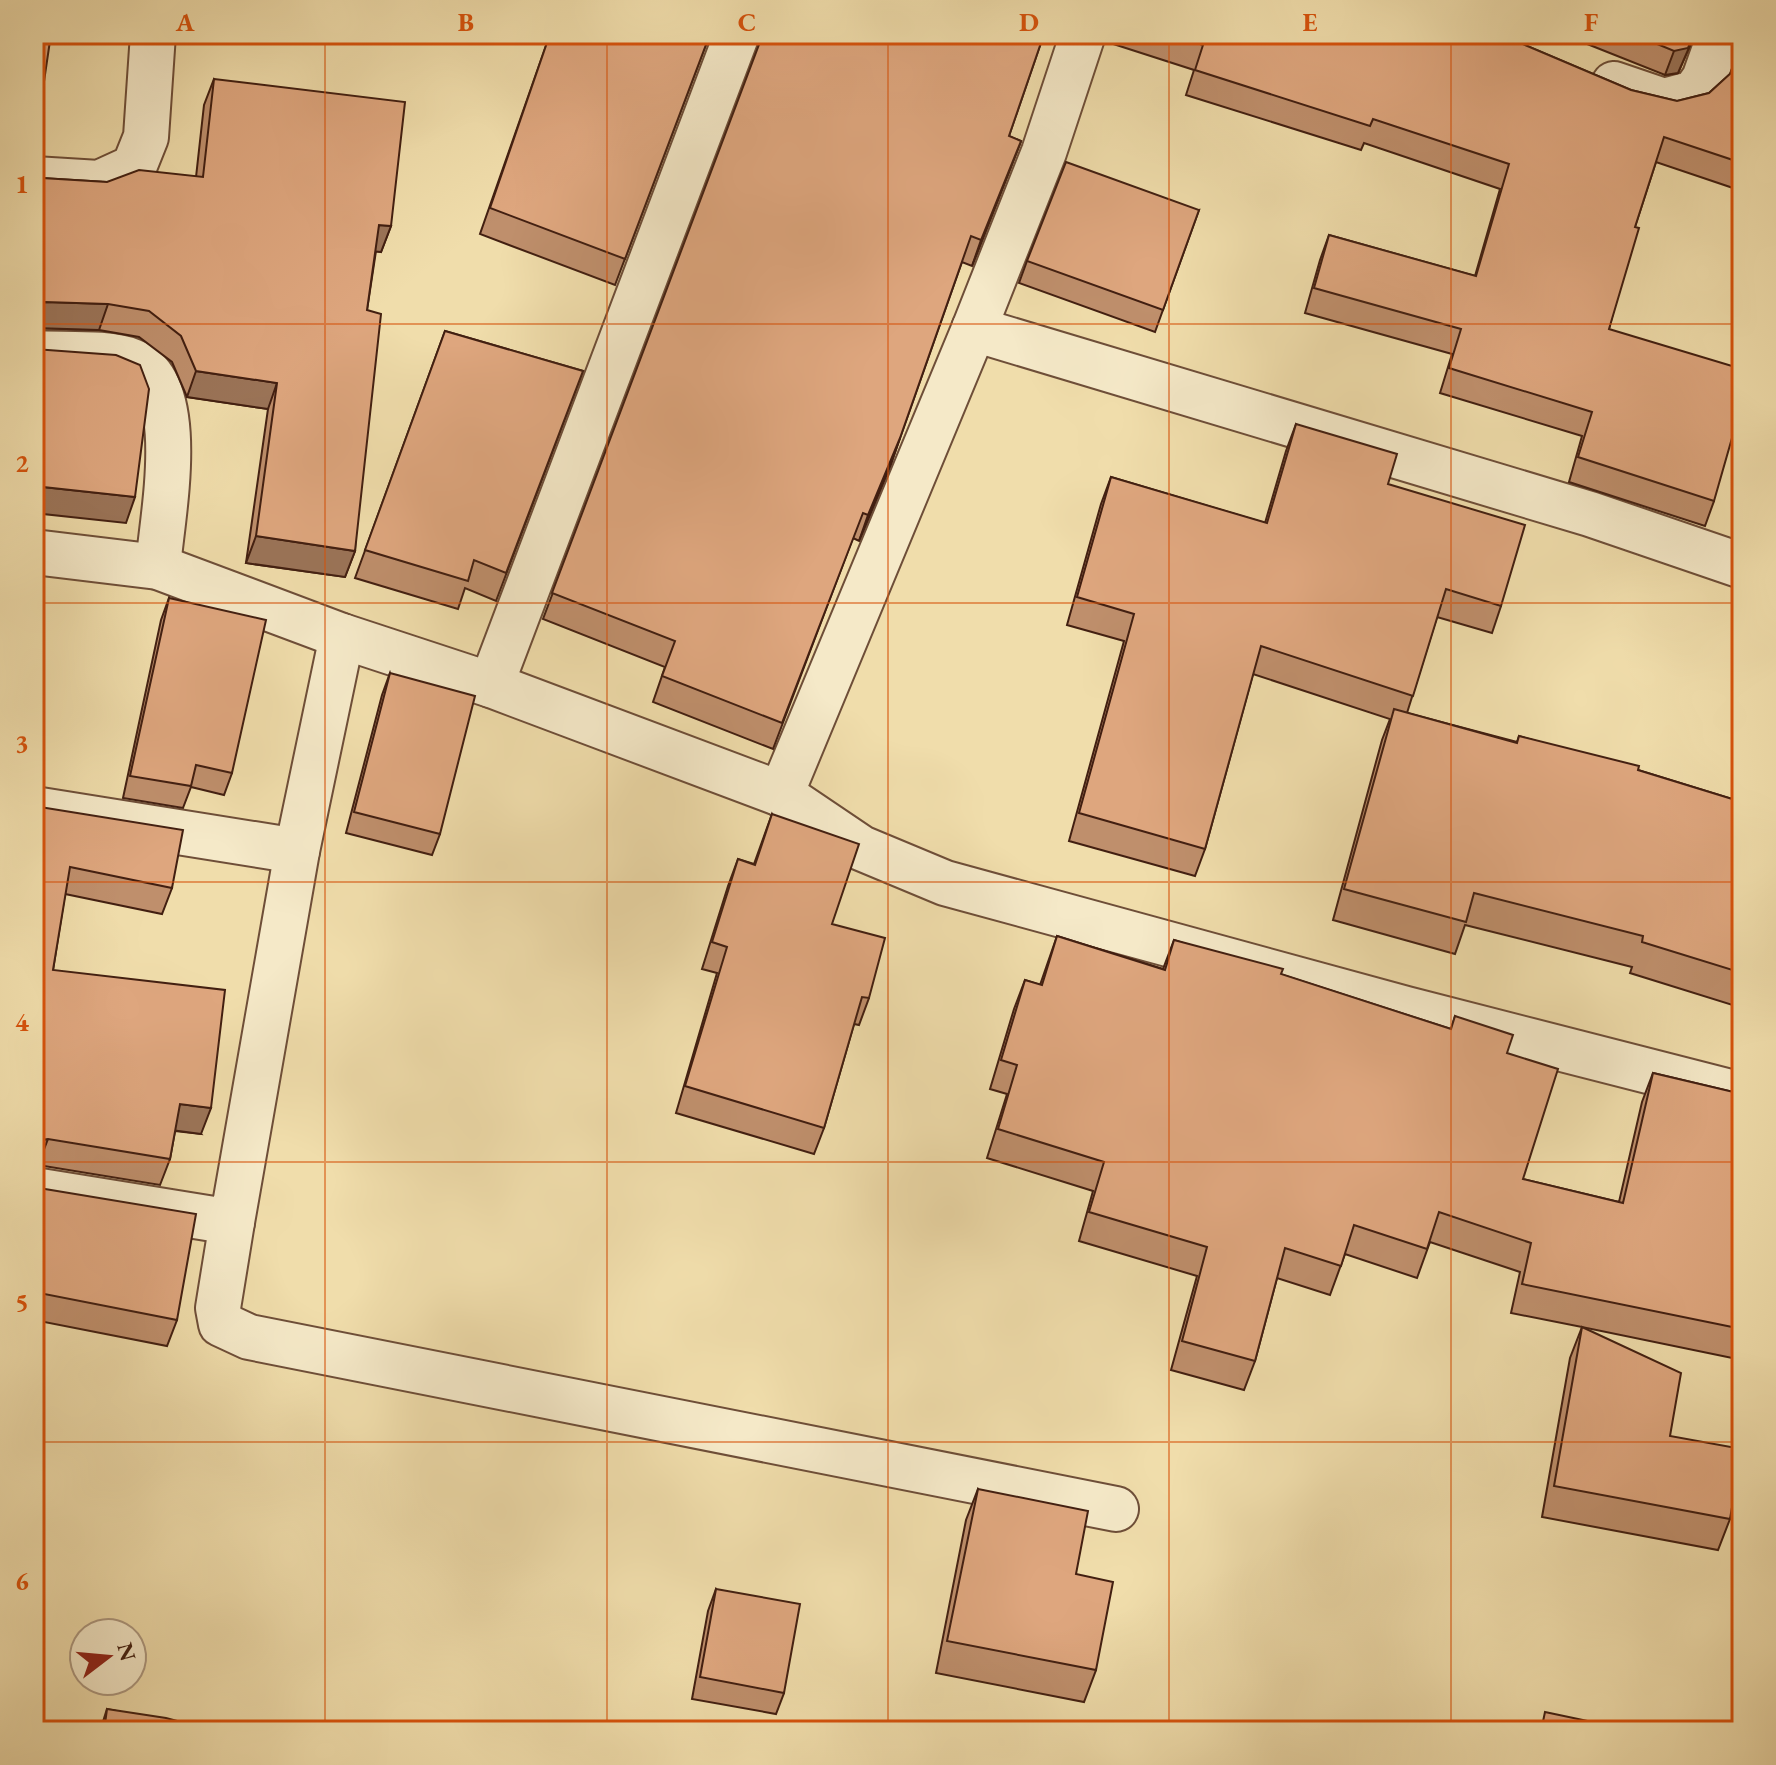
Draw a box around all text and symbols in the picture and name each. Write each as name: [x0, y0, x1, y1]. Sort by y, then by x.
text: A: [175, 5, 195, 39]
text: B: [458, 5, 474, 39]
text: C: [738, 5, 756, 39]
text: D: [1019, 5, 1039, 39]
text: E: [1303, 5, 1318, 39]
text: F: [1584, 5, 1598, 39]
text: 1: [15, 167, 29, 201]
text: 2: [15, 446, 29, 480]
text: 3: [15, 726, 29, 760]
text: 4: [15, 1005, 29, 1039]
text: 5: [15, 1285, 29, 1319]
text: 6: [15, 1564, 29, 1598]
north arrow: [68, 1617, 148, 1697]
text: N: [110, 1639, 143, 1664]

